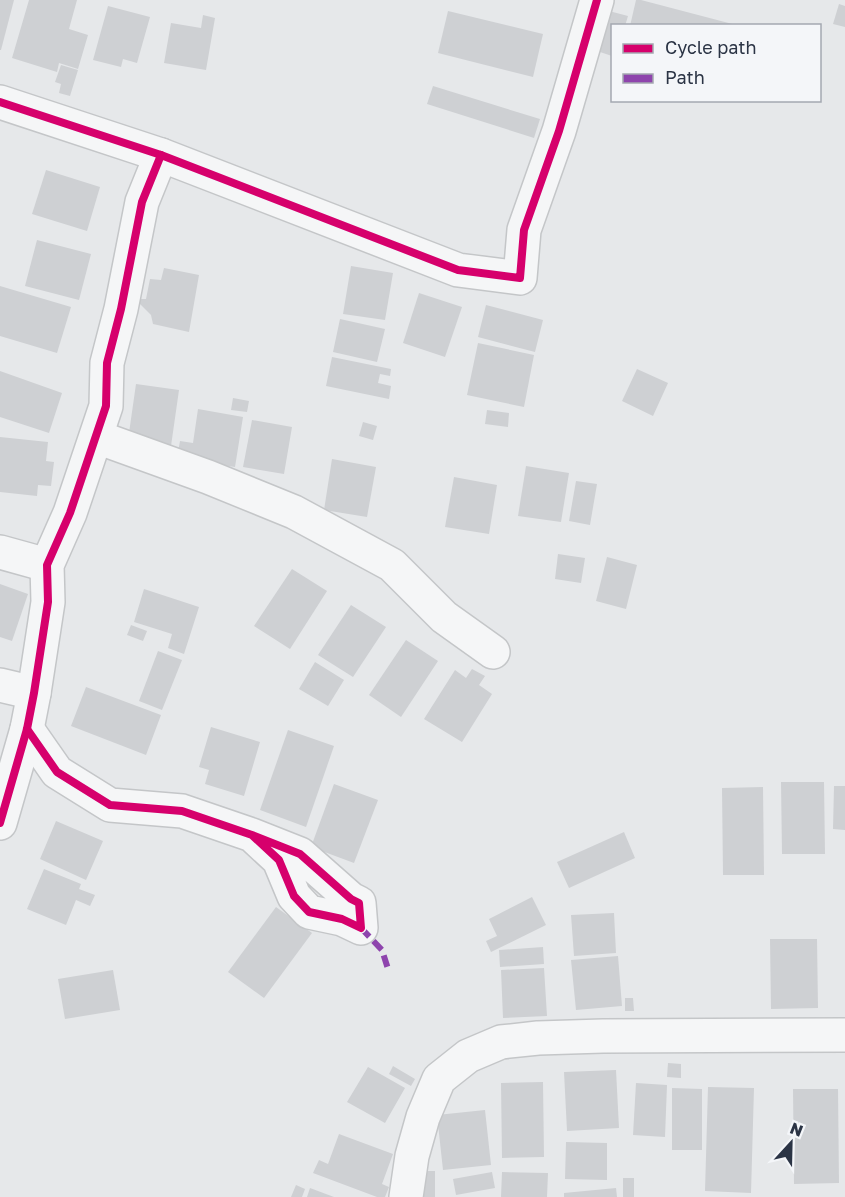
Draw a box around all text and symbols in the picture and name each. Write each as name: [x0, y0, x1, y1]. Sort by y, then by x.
legend: [611, 24, 821, 102]
text: Cycle path: [665, 36, 757, 58]
text: Path: [665, 66, 705, 88]
north arrow: [761, 1113, 821, 1173]
text: N: [787, 1118, 806, 1141]

